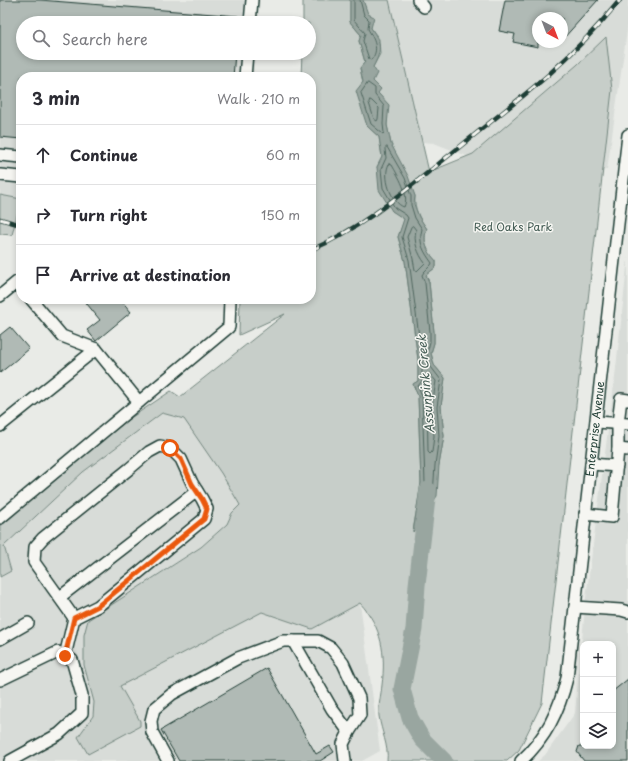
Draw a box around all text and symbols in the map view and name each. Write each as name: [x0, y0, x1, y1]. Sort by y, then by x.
north arrow: [532, 12, 568, 48]
search box: [16, 16, 316, 60]
icon: search: [30, 27, 52, 49]
text: Search here: [62, 27, 148, 50]
text: 3 min: [32, 85, 80, 111]
text: Walk · 210 m: [217, 89, 300, 108]
text: Continue: [70, 143, 138, 166]
icon: ahead: [32, 144, 54, 166]
text: 60 m: [266, 145, 300, 164]
text: Turn right: [70, 203, 147, 226]
icon: right: [32, 204, 54, 226]
text: 150 m: [261, 205, 300, 224]
park label: Red Oaks Park: [474, 218, 552, 235]
text: Arrive at destination: [70, 263, 231, 286]
icon: arrive: [32, 264, 54, 286]
water label: Assunpink Creek: [412, 333, 438, 434]
street label: Enterprise Avenue: [581, 380, 608, 477]
route start: [161, 439, 179, 457]
map controls: [580, 641, 616, 749]
button: +: [580, 641, 616, 677]
route end: [56, 647, 74, 665]
button: −: [580, 677, 616, 713]
button: layers: [580, 713, 616, 749]

